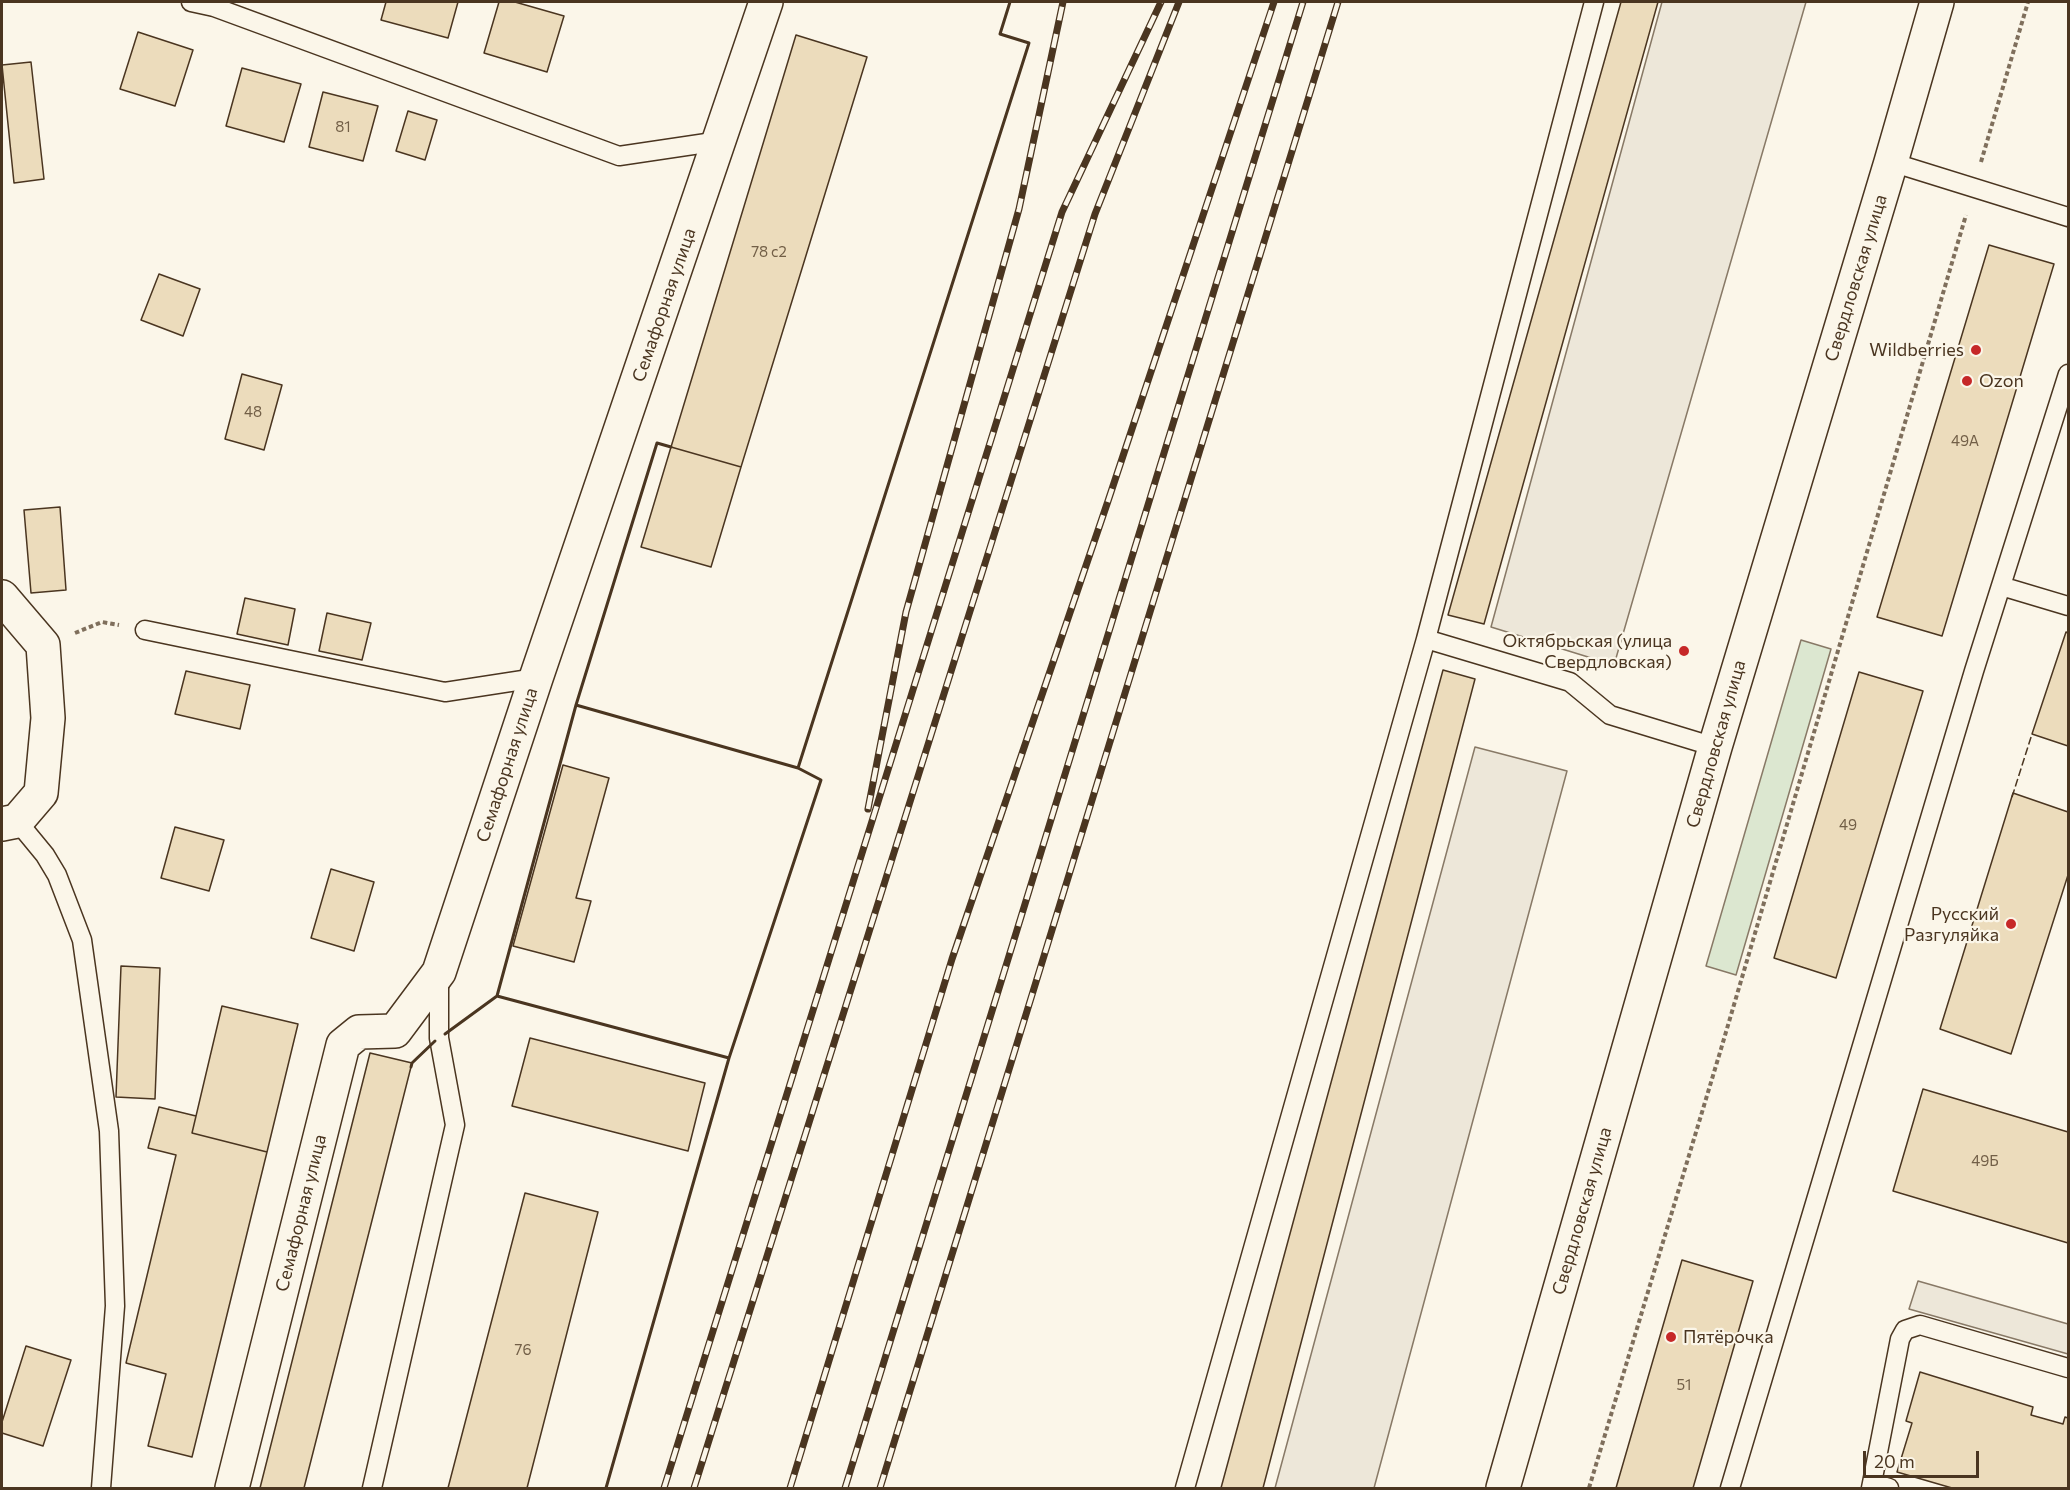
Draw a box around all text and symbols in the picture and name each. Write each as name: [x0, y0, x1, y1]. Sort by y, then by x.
house number: 81: [335, 118, 351, 136]
street label: Свердловская улица: [1820, 192, 1892, 364]
street label: Семафорная улица: [628, 225, 700, 385]
house number: 78 с2: [751, 243, 787, 261]
place label: Wildberries: [1869, 339, 1964, 361]
marker: Wildberries: [1969, 343, 1983, 357]
place label: Ozon: [1979, 370, 2024, 392]
marker: Ozon: [1960, 374, 1974, 388]
house number: 48: [244, 403, 262, 421]
house number: 49А: [1951, 432, 1979, 450]
place label: Октябрьская (улица Свердловская): [1502, 630, 1672, 672]
marker: Октябрьская (улица Свердловская): [1677, 644, 1691, 658]
street label: Свердловская улица: [1682, 658, 1750, 830]
street label: Семафорная улица: [472, 685, 542, 845]
house number: 49: [1839, 816, 1857, 834]
place label: Русский Разгуляйка: [1904, 903, 1999, 946]
marker: Русский Разгуляйка: [2004, 917, 2018, 931]
street label: Свердловская улица: [1548, 1125, 1616, 1297]
street label: Семафорная улица: [271, 1132, 331, 1294]
house number: 49Б: [1971, 1152, 1999, 1170]
place label: Пятёрочка: [1683, 1326, 1774, 1348]
marker: Пятёрочка: [1664, 1330, 1678, 1344]
house number: 76: [515, 1341, 531, 1359]
house number: 51: [1676, 1376, 1692, 1394]
scale bar: [1866, 1439, 1982, 1477]
text: 20 m: [1874, 1450, 1915, 1472]

